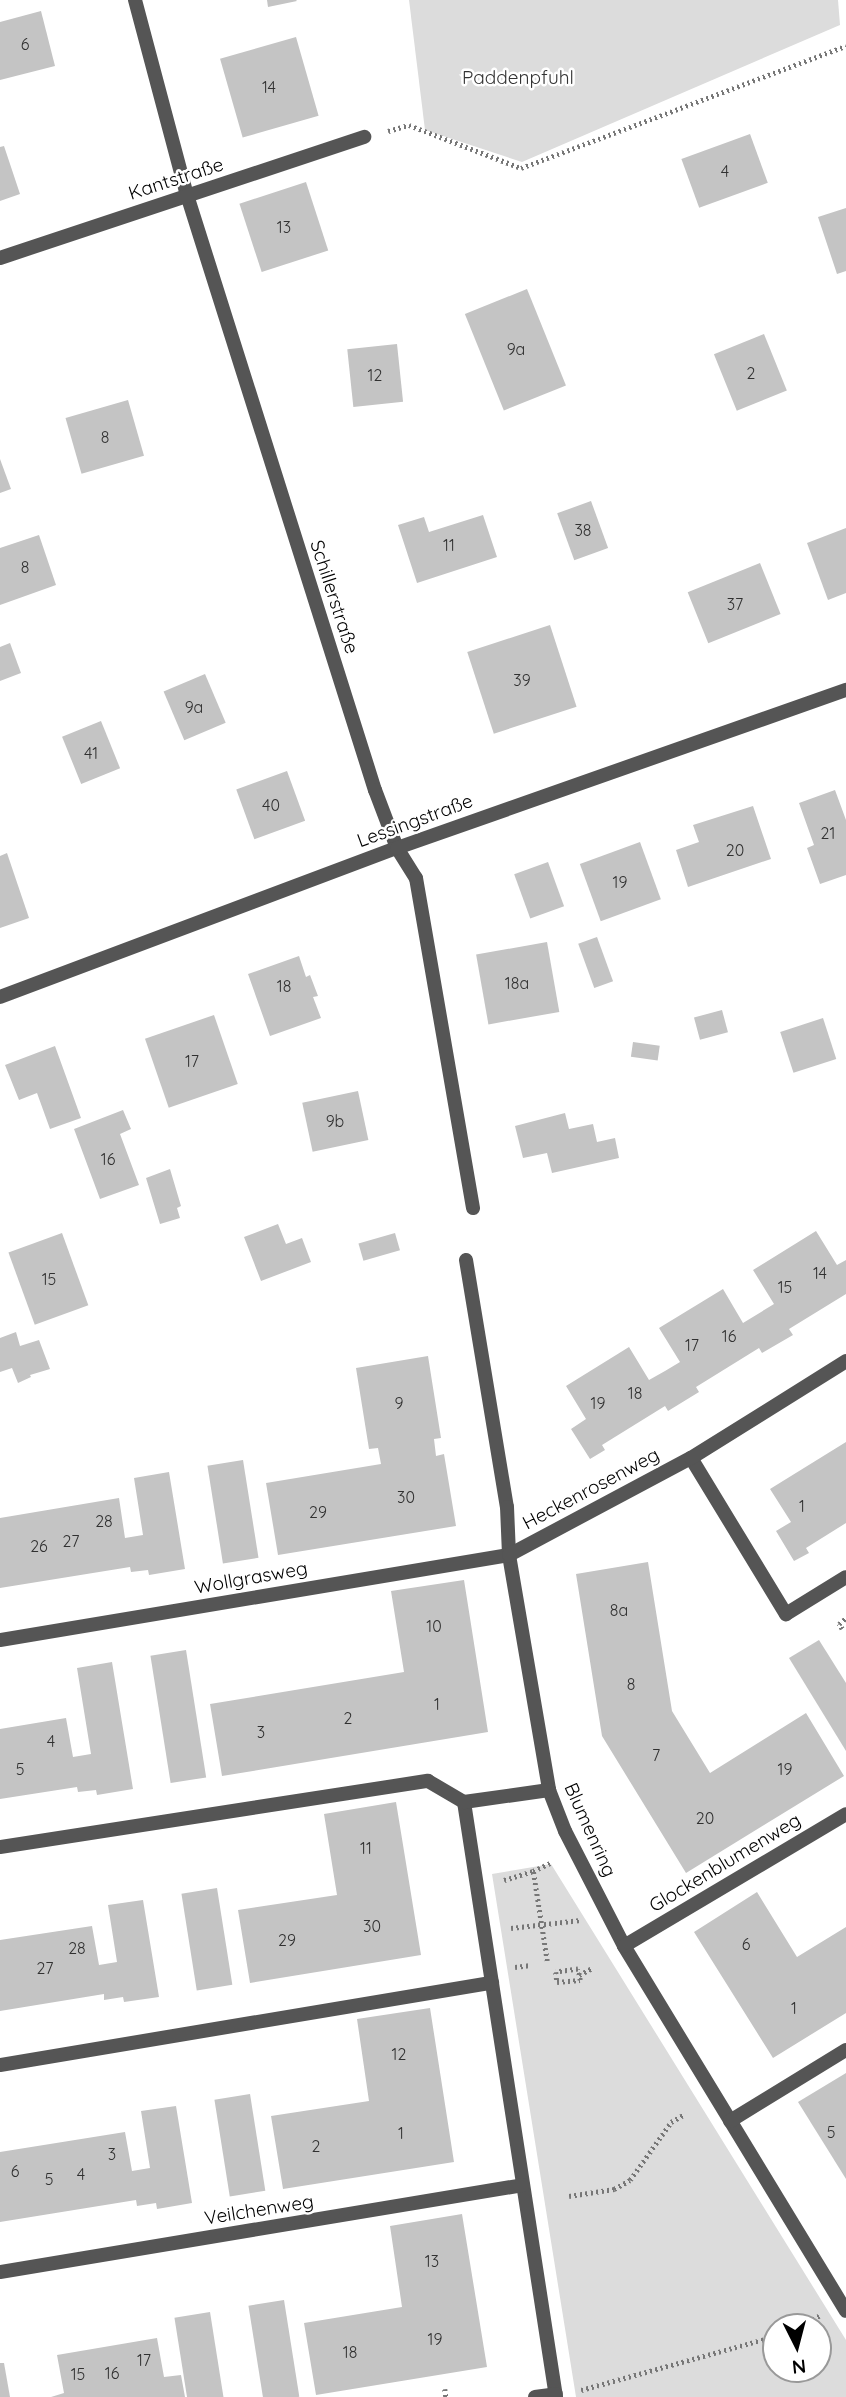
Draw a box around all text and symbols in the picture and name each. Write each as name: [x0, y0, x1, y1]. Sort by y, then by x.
house number: 6: [21, 34, 29, 54]
park label: Paddenpfuhl: [462, 67, 574, 89]
house number: 14: [262, 77, 276, 97]
street label: Kantstraße: [126, 153, 226, 205]
house number: 4: [721, 161, 729, 181]
house number: 13: [277, 217, 291, 237]
house number: 9a: [507, 339, 525, 359]
house number: 2: [747, 363, 755, 383]
house number: 12: [368, 365, 382, 385]
house number: 8: [101, 427, 109, 447]
house number: 38: [574, 520, 592, 540]
house number: 11: [443, 535, 455, 555]
street label: Schillerstraße: [305, 537, 363, 657]
house number: 8: [21, 557, 29, 577]
house number: 37: [727, 594, 743, 614]
house number: 39: [513, 670, 531, 690]
house number: 9a: [185, 697, 203, 717]
house number: 41: [84, 743, 98, 763]
street label: Lessingstraße: [354, 789, 476, 853]
house number: 40: [262, 795, 280, 815]
house number: 21: [821, 823, 835, 843]
house number: 20: [726, 840, 744, 860]
house number: 19: [613, 872, 627, 892]
house number: 18a: [505, 973, 529, 993]
house number: 18: [277, 976, 291, 996]
house number: 17: [185, 1051, 199, 1071]
house number: 9b: [326, 1111, 344, 1131]
house number: 16: [101, 1149, 115, 1169]
house number: 14: [813, 1263, 827, 1283]
house number: 15: [42, 1269, 56, 1289]
house number: 15: [778, 1277, 792, 1297]
house number: 16: [722, 1326, 736, 1346]
house number: 17: [685, 1335, 699, 1355]
house number: 18: [628, 1383, 642, 1403]
house number: 9: [395, 1393, 403, 1413]
house number: 19: [591, 1393, 605, 1413]
street label: Heckenrosenweg: [519, 1443, 663, 1535]
house number: 30: [397, 1487, 415, 1507]
house number: 1: [799, 1496, 805, 1516]
house number: 29: [309, 1502, 327, 1522]
house number: 28: [95, 1511, 113, 1531]
house number: 27: [63, 1531, 79, 1551]
house number: 26: [30, 1536, 48, 1556]
street label: Wollgrasweg: [193, 1557, 309, 1599]
house number: 8a: [610, 1600, 628, 1620]
house number: 10: [426, 1616, 442, 1636]
house number: 8: [627, 1674, 635, 1694]
house number: 1: [434, 1694, 440, 1714]
house number: 2: [344, 1708, 352, 1728]
house number: 3: [257, 1722, 265, 1742]
house number: 4: [47, 1731, 55, 1751]
house number: 7: [652, 1745, 660, 1765]
house number: 5: [16, 1759, 24, 1779]
house number: 19: [778, 1759, 792, 1779]
street label: Blumenring: [559, 1779, 621, 1881]
house number: 20: [696, 1808, 714, 1828]
street label: Glockenblumenweg: [645, 1809, 805, 1917]
house number: 11: [360, 1838, 372, 1858]
house number: 30: [363, 1916, 381, 1936]
house number: 29: [278, 1930, 296, 1950]
house number: 6: [742, 1934, 750, 1954]
house number: 28: [68, 1938, 86, 1958]
house number: 27: [37, 1958, 53, 1978]
house number: 1: [791, 1998, 797, 2018]
house number: 12: [392, 2044, 406, 2064]
house number: 5: [827, 2122, 835, 2142]
house number: 1: [398, 2123, 404, 2143]
house number: 2: [312, 2136, 320, 2156]
house number: 3: [108, 2144, 116, 2164]
house number: 6: [11, 2161, 19, 2181]
house number: 4: [77, 2164, 85, 2184]
house number: 5: [45, 2169, 53, 2189]
street label: Veilchenweg: [203, 2190, 315, 2230]
house number: 13: [425, 2251, 439, 2271]
north arrow: [762, 2313, 832, 2383]
house number: 19: [428, 2329, 442, 2349]
house number: 18: [343, 2342, 357, 2362]
house number: 17: [137, 2350, 151, 2370]
text: N: [791, 2354, 807, 2380]
house number: 16: [105, 2363, 119, 2383]
house number: 15: [71, 2364, 85, 2384]

